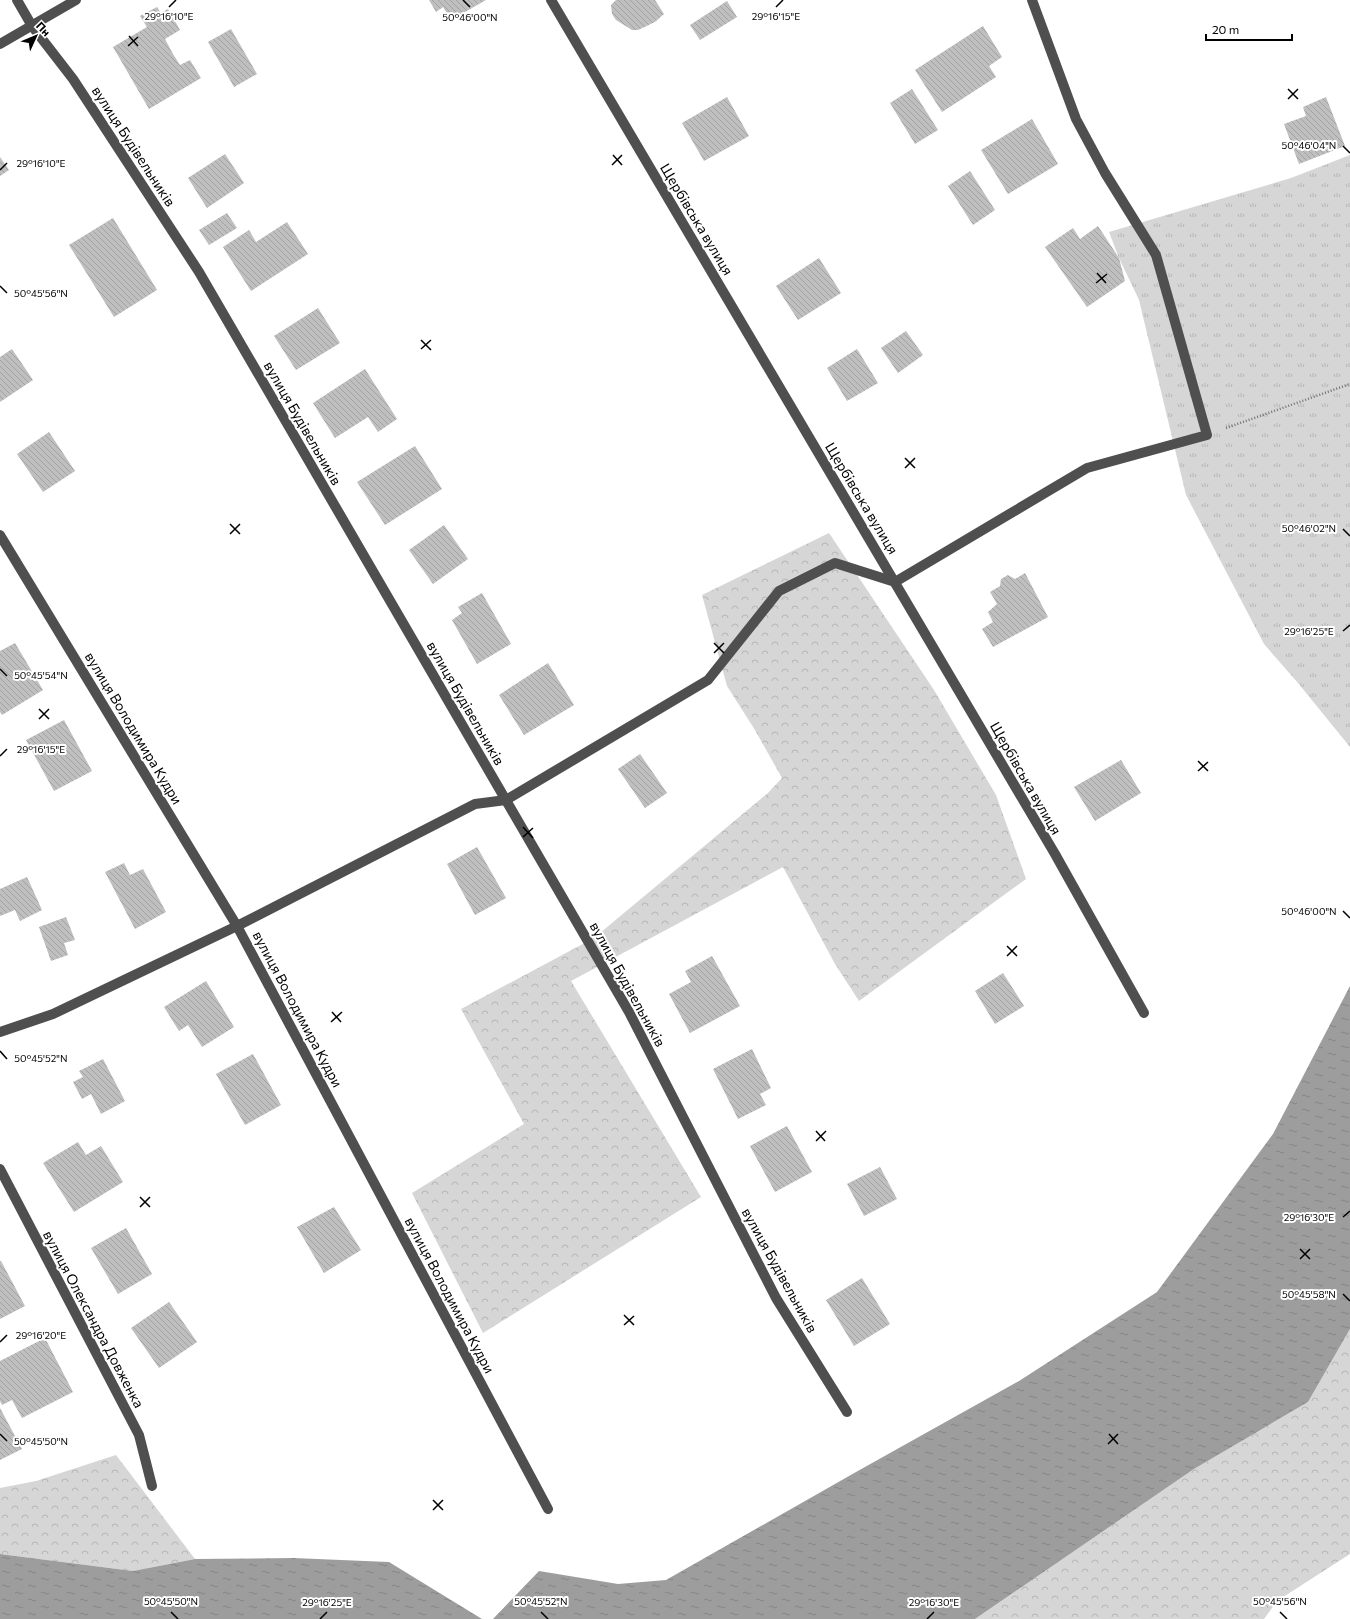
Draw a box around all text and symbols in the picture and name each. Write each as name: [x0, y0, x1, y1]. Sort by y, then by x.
text: 29°16'10"E: [144, 10, 194, 22]
text: 29°16'15"E: [752, 10, 800, 22]
text: 50°46'00"N: [442, 11, 498, 23]
north arrow: [16, 16, 56, 56]
scale bar: [1206, 16, 1292, 42]
text: Пн: [34, 19, 53, 38]
text: 20 m: [1212, 22, 1239, 36]
street label: вулиця Будівельників: [89, 83, 179, 209]
text: 50°46'04"N: [1282, 139, 1336, 151]
text: 29°16'10"E: [16, 157, 66, 169]
street label: Щербівська вулиця: [657, 160, 737, 278]
text: 50°45'56"N: [14, 287, 68, 299]
street label: вулиця Будівельників: [261, 358, 345, 488]
street label: Щербівська вулиця: [822, 439, 902, 557]
text: 50°46'02"N: [1282, 522, 1336, 534]
text: 29°16'25"E: [1284, 625, 1334, 637]
street label: вулиця Будівельників: [424, 638, 508, 768]
street label: вулиця Володимира Кудри: [82, 649, 186, 807]
text: 50°45'54"N: [14, 669, 68, 681]
street label: Щербівська вулиця: [987, 719, 1065, 837]
text: 29°16'15"E: [17, 743, 65, 755]
text: 50°46'00"N: [1281, 905, 1337, 917]
street label: вулиця Будівельників: [587, 919, 669, 1049]
street label: вулиця Володимира Кудри: [250, 928, 346, 1090]
text: 50°45'52"N: [14, 1052, 68, 1064]
street label: вулиця Будівельників: [739, 1205, 821, 1335]
text: 29°16'30"E: [1284, 1211, 1334, 1223]
street label: вулиця Володимира Кудри: [402, 1214, 498, 1376]
street label: вулиця Олександра Довженка: [40, 1227, 148, 1411]
text: 50°45'58"N: [1282, 1288, 1336, 1300]
text: 29°16'20"E: [16, 1329, 66, 1341]
text: 50°45'50"N: [14, 1435, 68, 1447]
text: 50°45'50"N: [144, 1595, 198, 1607]
text: 50°45'52"N: [514, 1595, 568, 1607]
text: 50°45'56"N: [1253, 1595, 1307, 1607]
text: 29°16'25"E: [302, 1596, 352, 1608]
text: 29°16'30"E: [909, 1596, 959, 1608]

